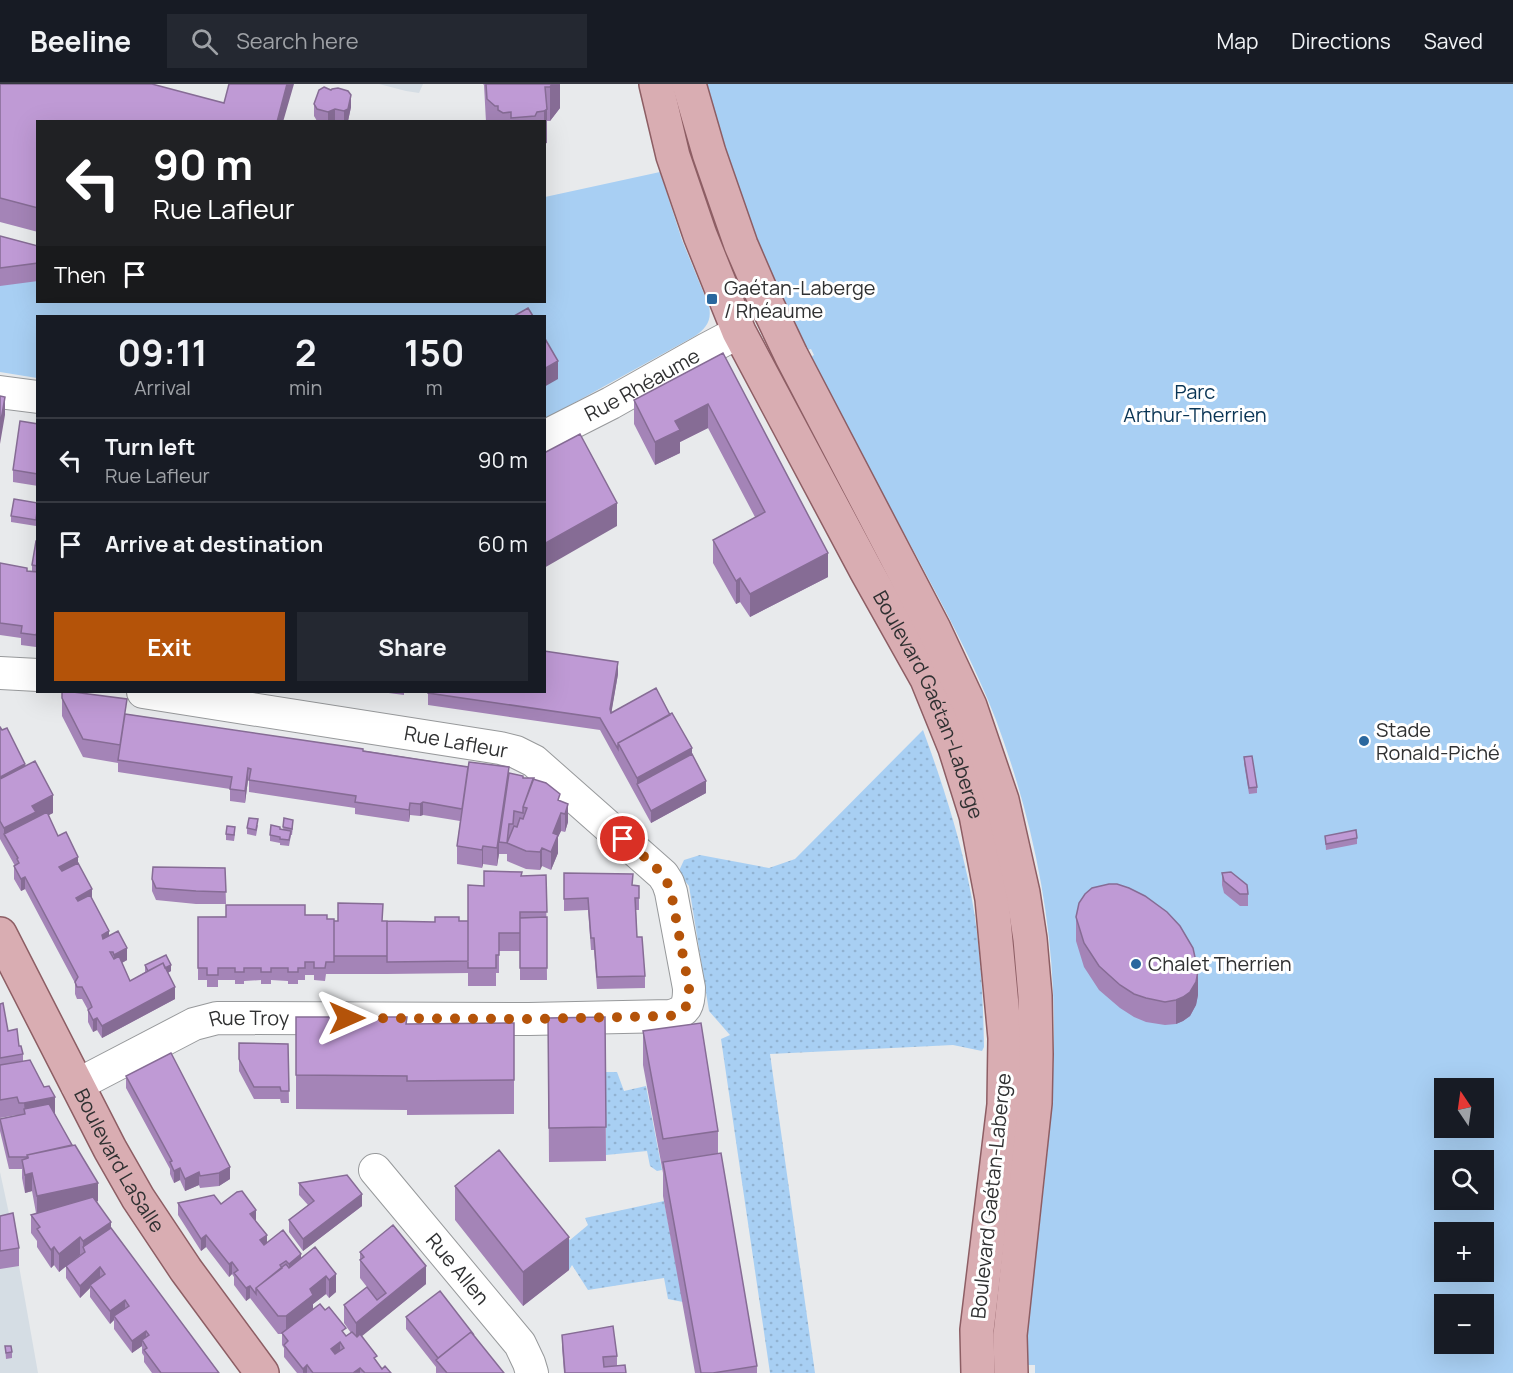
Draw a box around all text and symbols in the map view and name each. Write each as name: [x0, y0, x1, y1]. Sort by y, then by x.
search box: [167, 14, 587, 68]
text: Beeline: [30, 22, 131, 60]
icon: search: [188, 25, 221, 58]
text: Search here: [236, 26, 359, 56]
text: Map: [1217, 27, 1258, 55]
text: Directions: [1291, 27, 1391, 55]
text: Saved: [1424, 27, 1483, 55]
text: 90 m: [153, 135, 253, 193]
icon: left: [54, 144, 132, 222]
text: Rue Lafleur: [153, 190, 294, 227]
icon: arrive: [118, 258, 151, 291]
text: Then: [54, 260, 106, 290]
place label: Gaétan-Laberge / Rhéaume: [724, 274, 876, 324]
marker: Gaétan-Laberge / Rhéaume: [705, 292, 719, 306]
text: 09:11: [117, 328, 207, 377]
text: 2: [295, 328, 316, 377]
text: 150: [404, 328, 464, 377]
street label: Rue Rhéaume: [580, 342, 704, 427]
text: Arrival: [134, 374, 191, 401]
text: min: [289, 374, 322, 401]
text: m: [426, 374, 443, 401]
park label: Parc Arthur-Therrien: [1123, 378, 1267, 428]
text: Turn left: [105, 432, 195, 462]
icon: left: [54, 444, 87, 477]
text: 90 m: [478, 445, 528, 475]
text: Rue Lafleur: [105, 462, 210, 489]
icon: arrive: [54, 528, 87, 561]
text: Arrive at destination: [105, 529, 323, 559]
text: 60 m: [478, 529, 528, 559]
street label: Boulevard Gaétan-Laberge: [867, 586, 990, 822]
button: Exit: [54, 612, 285, 681]
button: Share: [297, 612, 528, 681]
place label: Stade Ronald-Piché: [1376, 716, 1500, 766]
street label: Rue Lafleur: [402, 719, 510, 764]
marker: Stade Ronald-Piché: [1357, 734, 1371, 748]
pin: [597, 813, 648, 864]
icon: arrive: [606, 822, 639, 855]
place label: Chalet Therrien: [1148, 950, 1292, 977]
marker: Chalet Therrien: [1129, 957, 1143, 971]
position arrow: [315, 986, 379, 1050]
street label: Rue Troy: [206, 1003, 290, 1033]
street label: Boulevard Gaétan-Laberge: [964, 1072, 1017, 1320]
north arrow: [1434, 1078, 1494, 1138]
map controls: [1434, 1078, 1494, 1354]
street label: Boulevard LaSalle: [68, 1084, 171, 1237]
button: search: [1434, 1150, 1494, 1210]
button: +: [1434, 1222, 1494, 1282]
street label: Rue Allen: [420, 1227, 496, 1310]
button: −: [1434, 1294, 1494, 1354]

